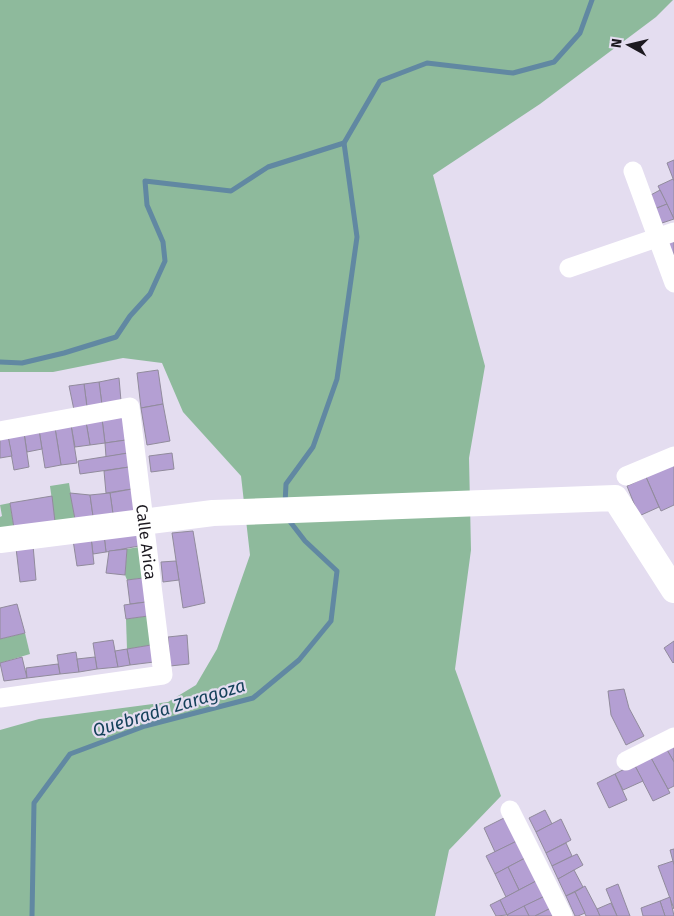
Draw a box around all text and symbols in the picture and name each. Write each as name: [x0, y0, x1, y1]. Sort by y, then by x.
north arrow: [604, 20, 654, 70]
text: N: [608, 37, 626, 49]
street label: Calle Arica: [133, 503, 161, 581]
water label: Quebrada Zaragoza: [90, 674, 248, 742]

